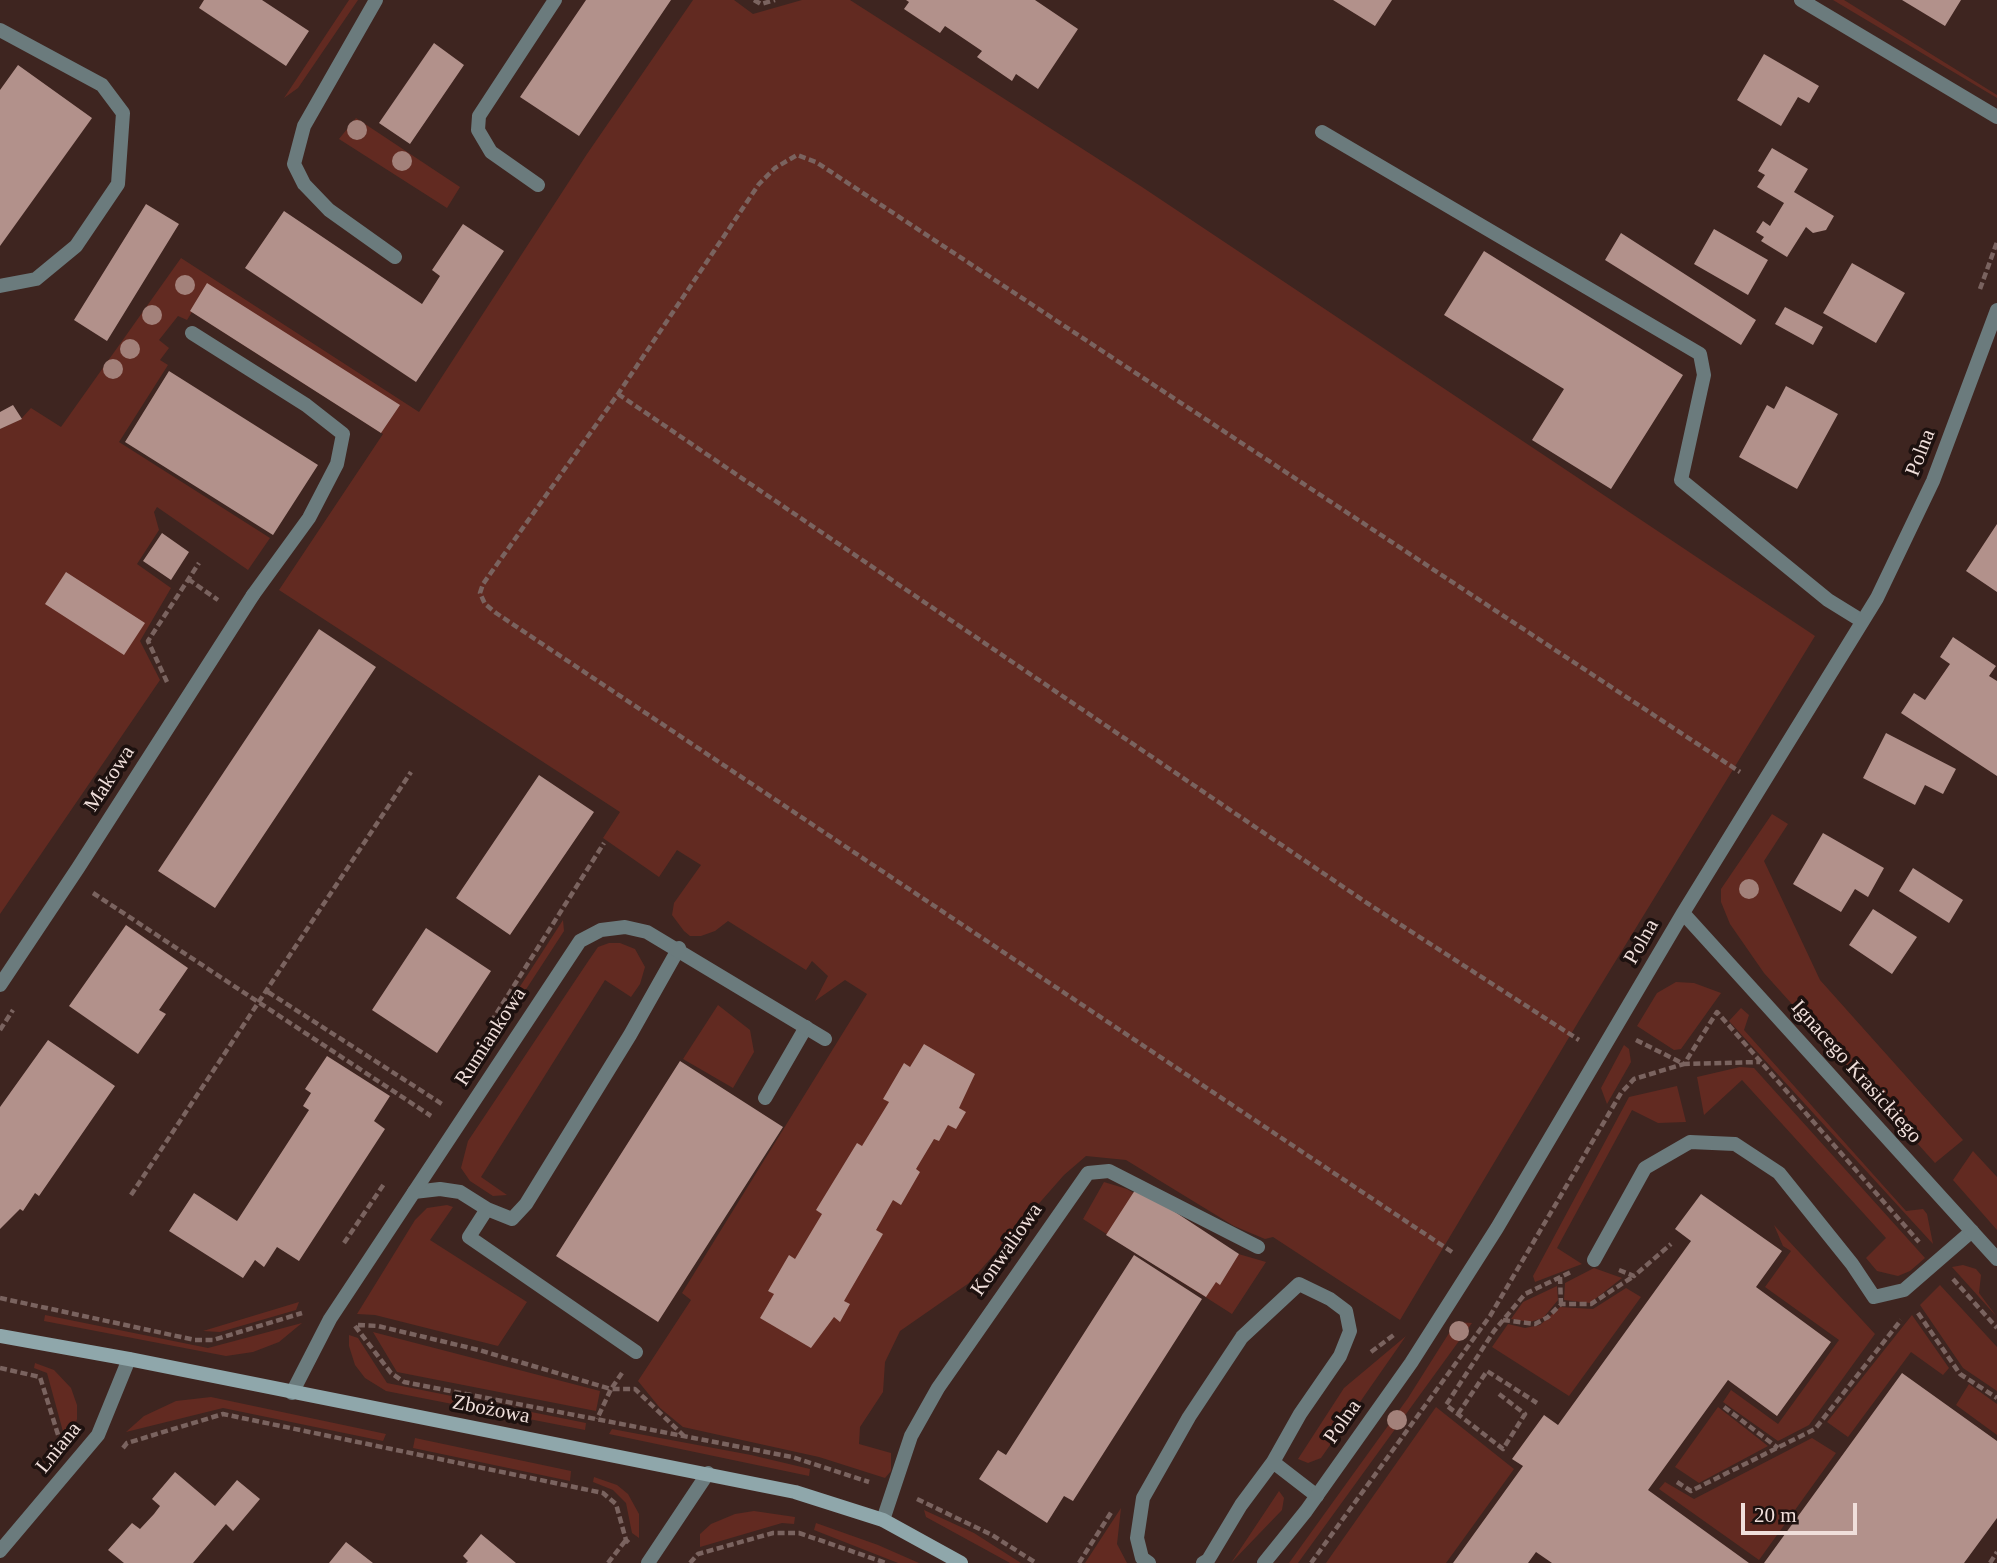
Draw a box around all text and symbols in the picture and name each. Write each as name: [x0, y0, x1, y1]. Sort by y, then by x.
street label: Polna: [1901, 426, 1941, 480]
street label: Makowa: [79, 741, 141, 817]
street label: Polna: [1619, 915, 1665, 969]
street label: Rumiankowa: [450, 983, 532, 1091]
street label: Ignacego Krasickiego: [1785, 995, 1927, 1149]
street label: Konwaliowa: [966, 1199, 1048, 1301]
street label: Zbożowa: [450, 1390, 532, 1430]
street label: Polna: [1319, 1395, 1367, 1449]
street label: Lniana: [31, 1417, 87, 1479]
scale bar: [1745, 1490, 1860, 1534]
text: 20 m: [1754, 1503, 1797, 1527]

